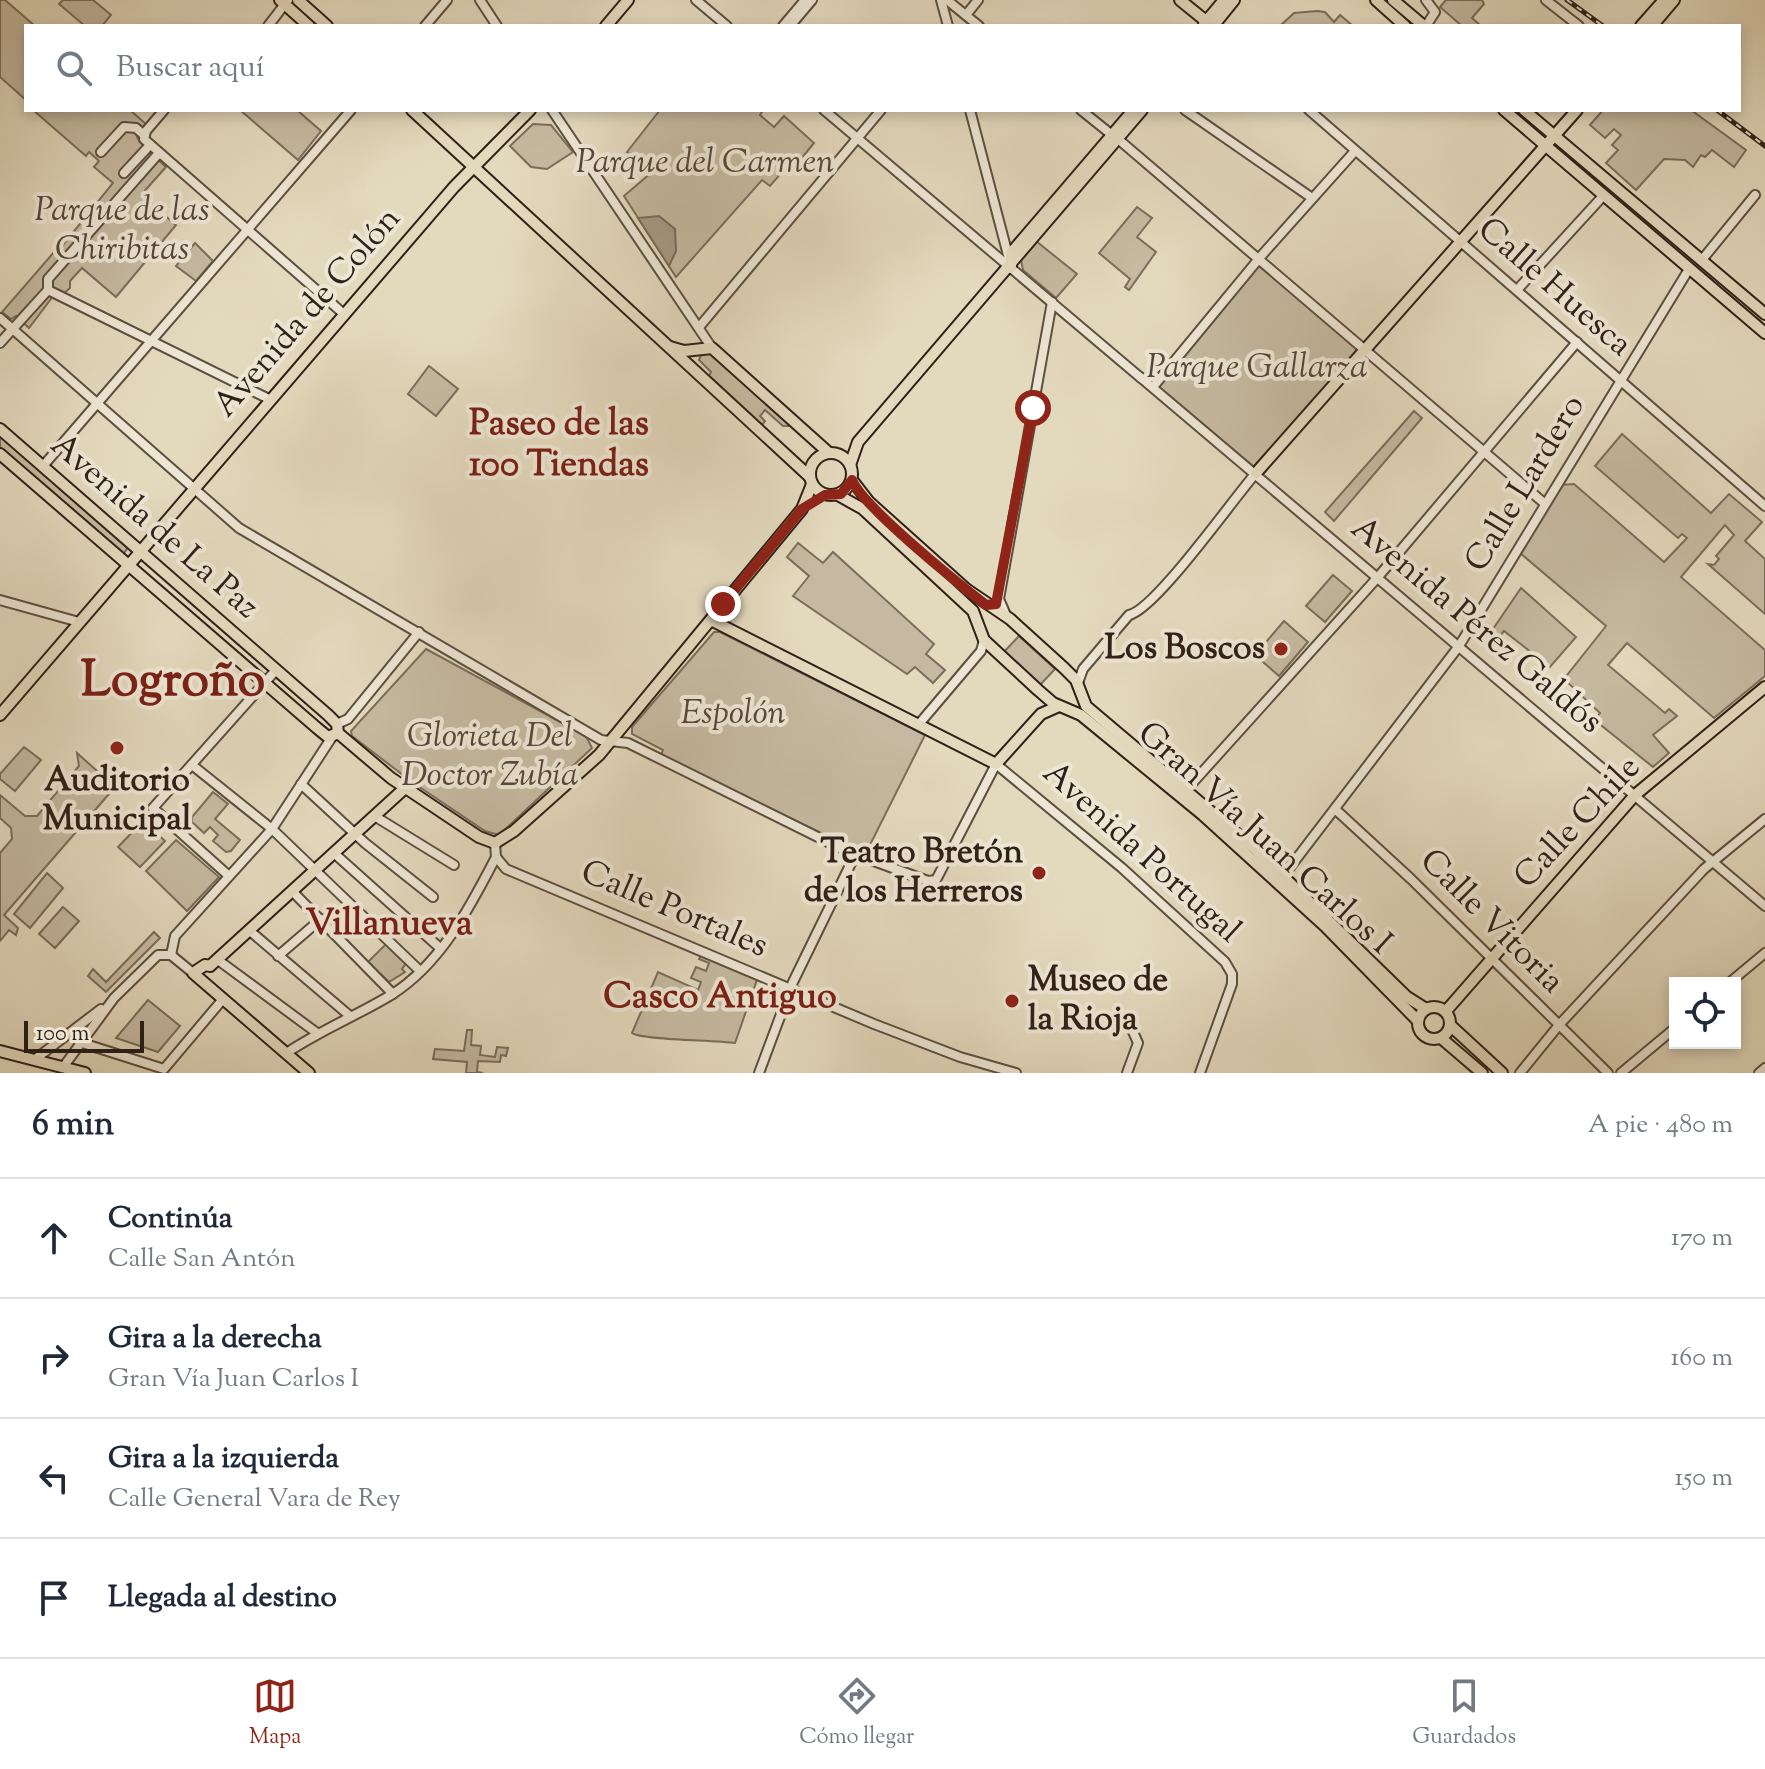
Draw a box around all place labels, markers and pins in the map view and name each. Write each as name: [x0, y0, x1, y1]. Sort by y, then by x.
place label: Los Boscos: [1105, 625, 1265, 674]
marker: Los Boscos: [1272, 640, 1290, 658]
marker: Auditorio Municipal: [108, 739, 126, 757]
place label: Auditorio Municipal: [43, 757, 192, 845]
place label: Teatro Bretón de los Herreros: [804, 829, 1023, 917]
marker: Teatro Bretón de los Herreros: [1030, 864, 1048, 882]
place label: Museo de la Rioja: [1028, 957, 1168, 1045]
marker: Museo de la Rioja: [1003, 992, 1021, 1010]

